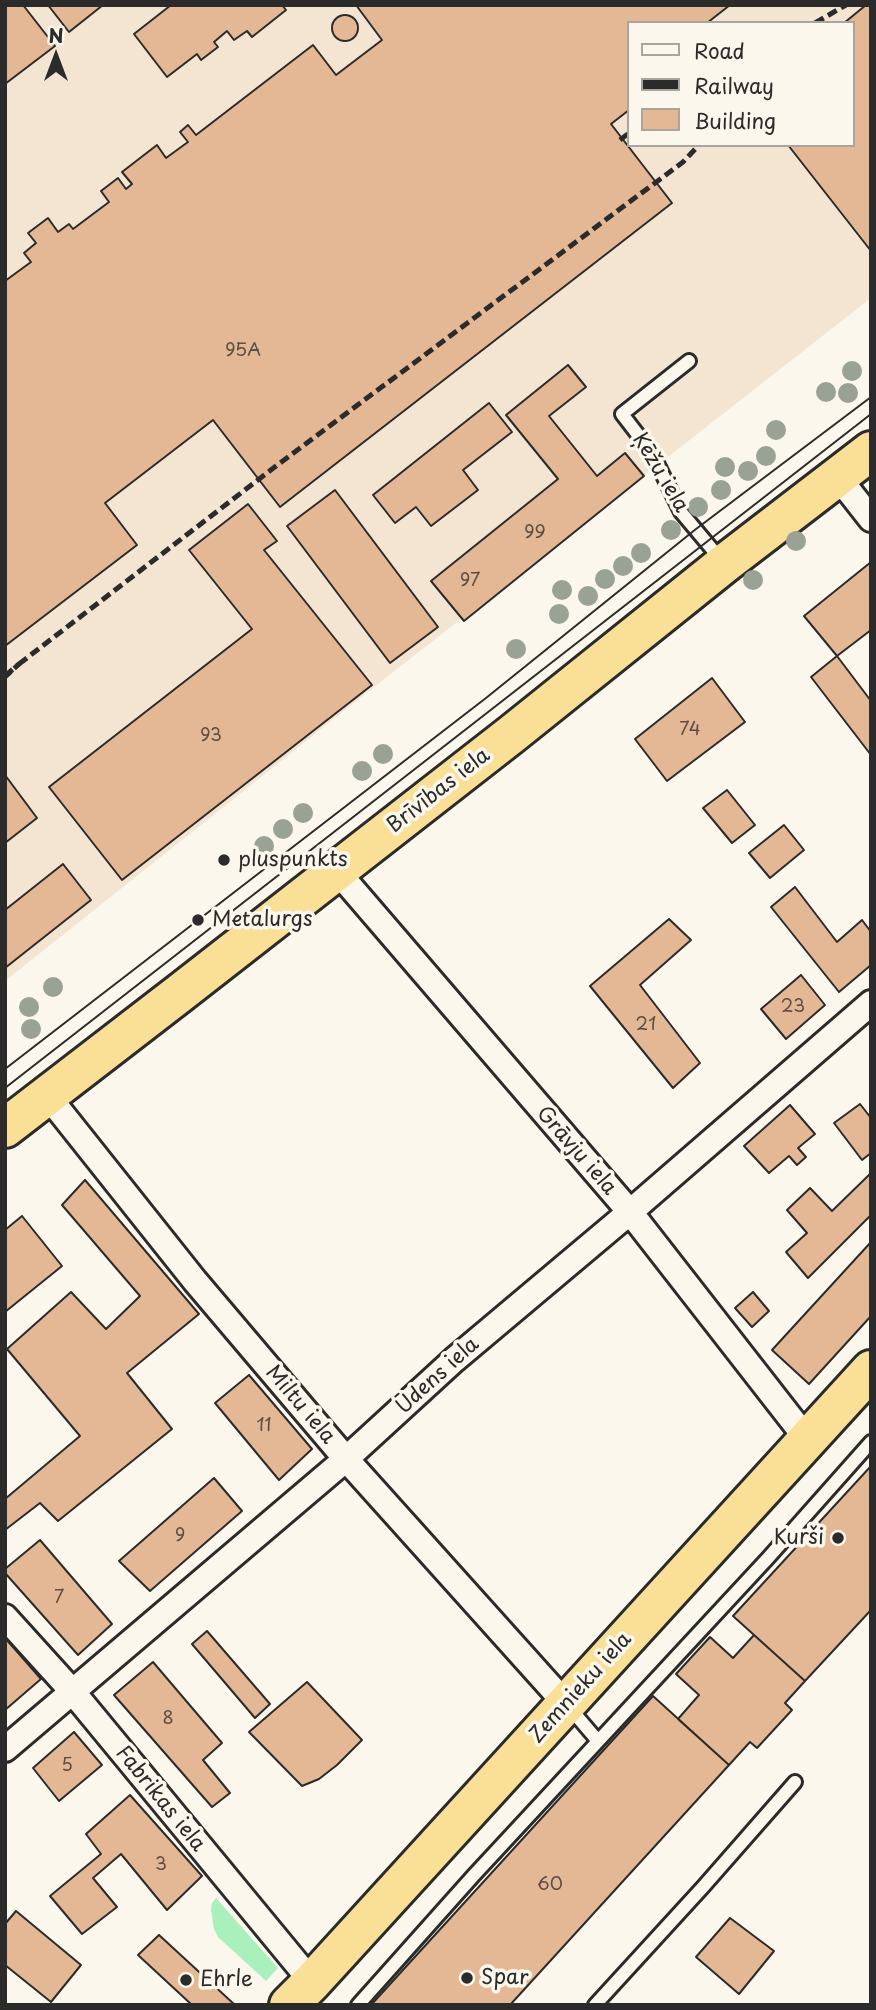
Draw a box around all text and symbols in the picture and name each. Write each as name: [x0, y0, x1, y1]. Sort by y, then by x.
north arrow: [21, 21, 91, 91]
text: N: [48, 21, 64, 49]
legend: [628, 21, 855, 147]
text: Road: [694, 34, 745, 66]
text: Railway: [694, 69, 774, 101]
text: Building: [694, 104, 776, 136]
house number: 95A: [225, 340, 261, 362]
street label: Ķēžu iela: [626, 429, 694, 517]
house number: 99: [524, 522, 546, 544]
house number: 97: [460, 570, 480, 592]
house number: 74: [679, 719, 701, 741]
house number: 93: [200, 725, 222, 747]
street label: Brīvības iela: [383, 743, 495, 839]
place label: pluspunkts: [238, 847, 348, 873]
marker: pluspunkts: [216, 852, 232, 868]
place label: Metalurgs: [212, 907, 312, 933]
marker: Metalurgs: [190, 912, 206, 928]
house number: 23: [781, 996, 805, 1018]
house number: 21: [636, 1014, 656, 1036]
street label: Grāvju iela: [531, 1101, 621, 1201]
street label: Ūdens iela: [391, 1332, 485, 1420]
street label: Miltu iela: [260, 1361, 340, 1449]
house number: 11: [256, 1415, 272, 1437]
house number: 9: [175, 1525, 185, 1547]
place label: Kurši: [774, 1525, 824, 1551]
marker: Kurši: [830, 1530, 846, 1546]
house number: 7: [54, 1587, 64, 1609]
street label: Zemnieku iela: [525, 1627, 637, 1749]
house number: 8: [162, 1708, 174, 1730]
street label: Fabrikas iela: [110, 1741, 210, 1857]
house number: 5: [61, 1755, 73, 1777]
house number: 3: [155, 1854, 167, 1876]
house number: 60: [537, 1874, 563, 1896]
place label: Spar: [481, 1965, 528, 1991]
place label: Ehrle: [200, 1967, 253, 1993]
marker: Spar: [459, 1970, 475, 1986]
marker: Ehrle: [178, 1972, 194, 1988]

